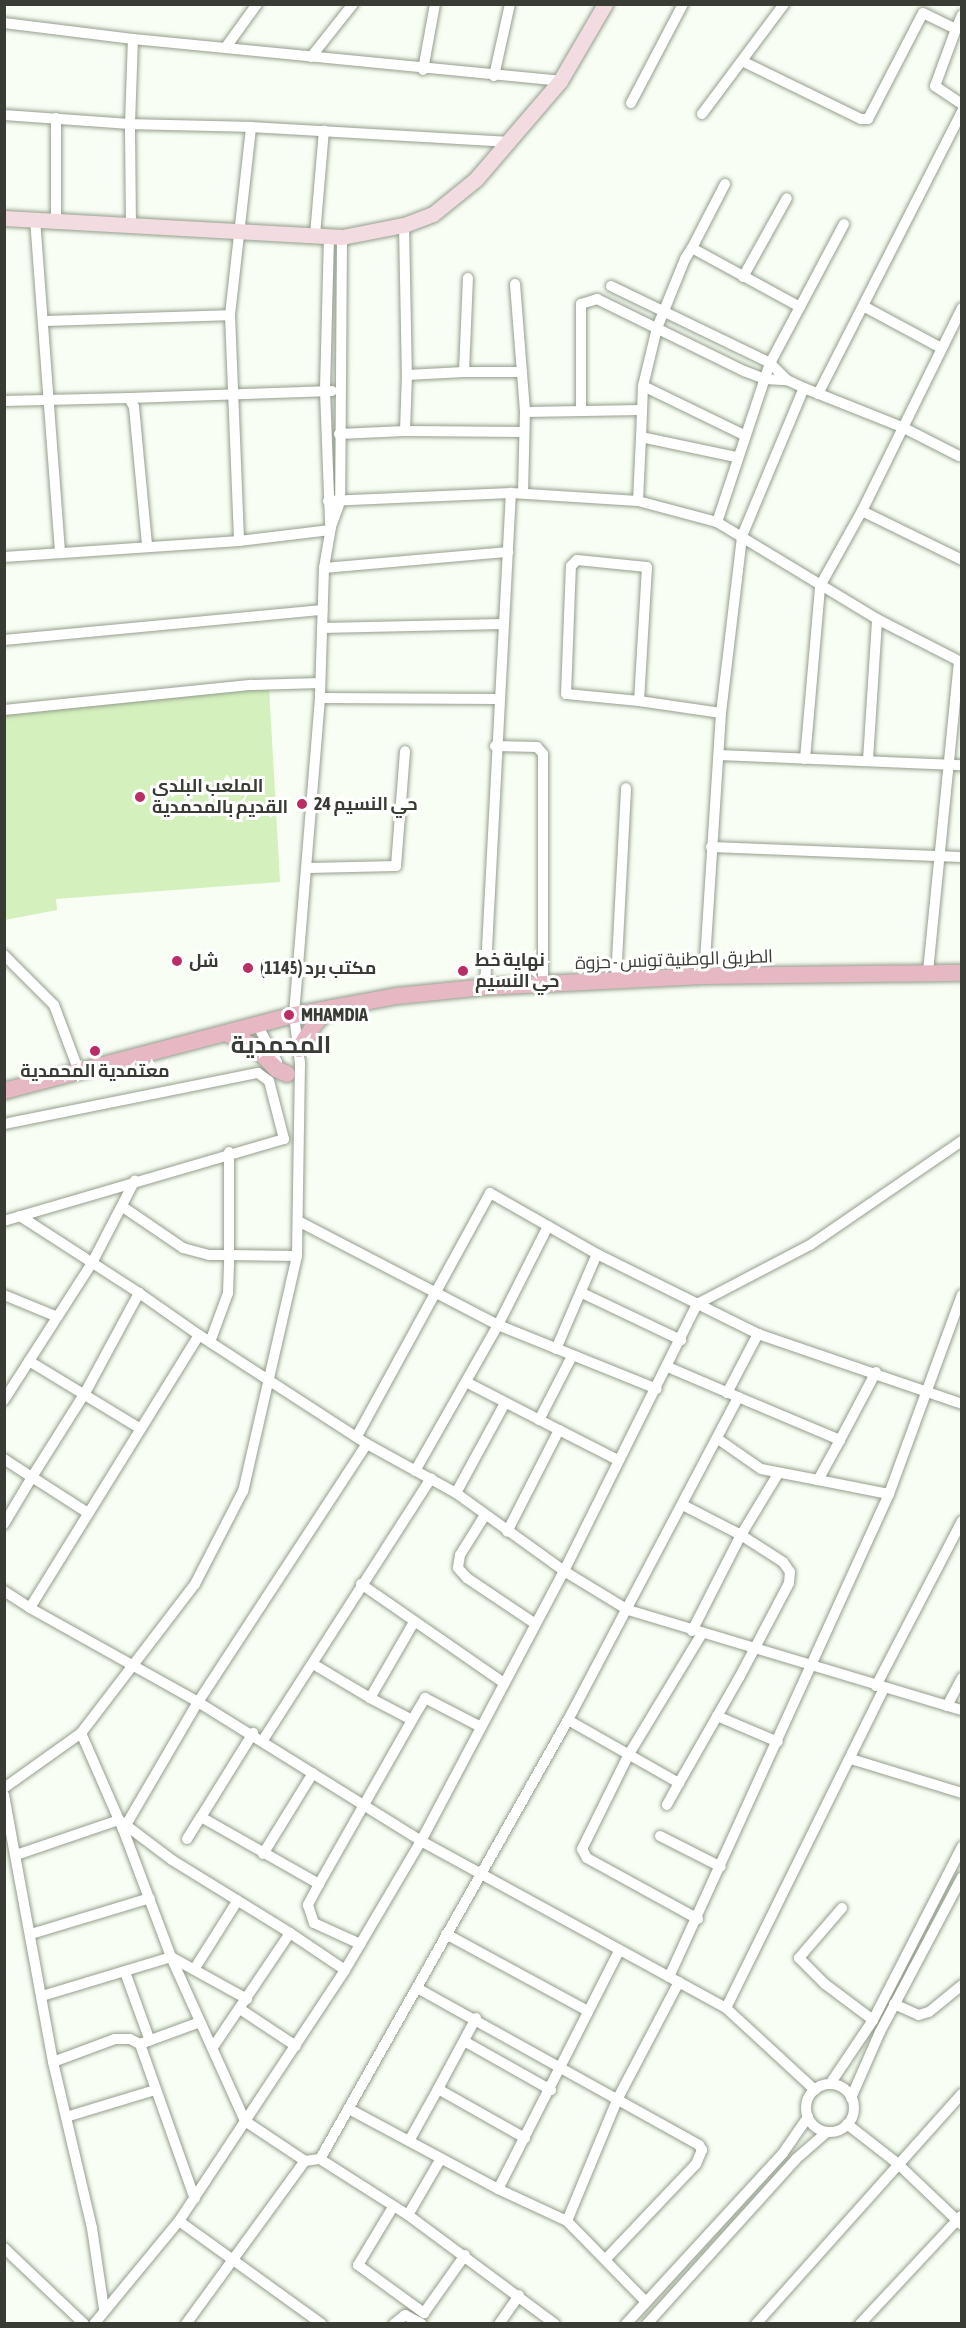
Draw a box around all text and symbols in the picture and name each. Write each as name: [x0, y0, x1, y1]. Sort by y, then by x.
place label: الملعب البلدي القديم بالمحمدية: [152, 776, 288, 818]
marker: الملعب البلدي القديم بالمحمدية: [133, 790, 147, 804]
place label: حي النسيم 24: [314, 793, 418, 815]
marker: حي النسيم 24: [295, 797, 309, 811]
street label: الطريق الوطنية تونس - حزوة: [575, 946, 773, 974]
place label: شل: [189, 950, 219, 972]
place label: نهاية خط حي النسيم: [475, 950, 559, 992]
marker: شل: [170, 954, 184, 968]
place label: مكتب برد (1145): [260, 957, 376, 979]
marker: مكتب برد (1145): [241, 961, 255, 975]
marker: نهاية خط حي النسيم: [456, 964, 470, 978]
place label: MHAMDIA: [301, 1004, 368, 1026]
marker: MHAMDIA: [282, 1008, 296, 1022]
district label: المحمدية: [231, 1031, 331, 1059]
marker: معتمدية المحمدية: [88, 1044, 102, 1058]
place label: معتمدية المحمدية: [20, 1060, 170, 1082]

